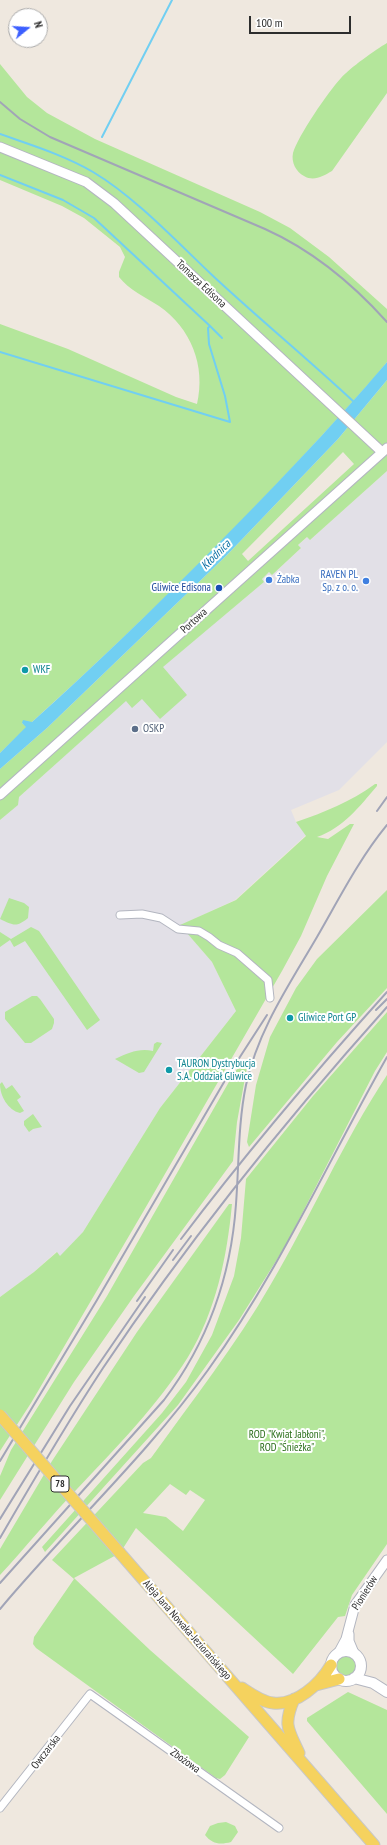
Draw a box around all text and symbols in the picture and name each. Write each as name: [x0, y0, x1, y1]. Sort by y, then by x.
north arrow: [8, 8, 48, 48]
scale bar: [251, 8, 353, 34]
text: 100 m: [256, 15, 283, 30]
text: N: [31, 20, 46, 30]
street label: Tomasza Edisona: [173, 257, 229, 311]
water label: Kłodnica: [198, 537, 234, 573]
place label: RAVEN PL Sp. z o. o.: [321, 568, 358, 594]
place label: Żabka: [277, 573, 299, 587]
marker: Żabka: [264, 575, 274, 585]
marker: RAVEN PL Sp. z o. o.: [361, 576, 371, 586]
place label: Gliwice Edisona: [152, 581, 211, 595]
marker: Gliwice Edisona: [214, 583, 224, 593]
street label: Portowa: [178, 606, 210, 636]
place label: WKF: [33, 663, 50, 677]
marker: WKF: [20, 665, 30, 675]
place label: OSKP: [143, 722, 164, 736]
marker: OSKP: [130, 724, 140, 734]
place label: Gliwice Port GP: [298, 1011, 356, 1025]
marker: Gliwice Port GP: [285, 1013, 295, 1023]
place label: TAURON Dystrybucja S.A. Oddział Gliwice: [177, 1057, 255, 1083]
marker: TAURON Dystrybucja S.A. Oddział Gliwice: [164, 1065, 174, 1075]
park label: ROD "Kwiat Jabłoni", ROD "Śnieżka": [249, 1428, 325, 1454]
road number: 78: [51, 1476, 69, 1492]
street label: Pionierów: [349, 1573, 381, 1613]
street label: Aleja Jana Nowaka-Jeziorańskiego: [140, 1577, 234, 1683]
street label: Owczarska: [28, 1732, 64, 1772]
street label: Zbożowa: [168, 1746, 202, 1776]

